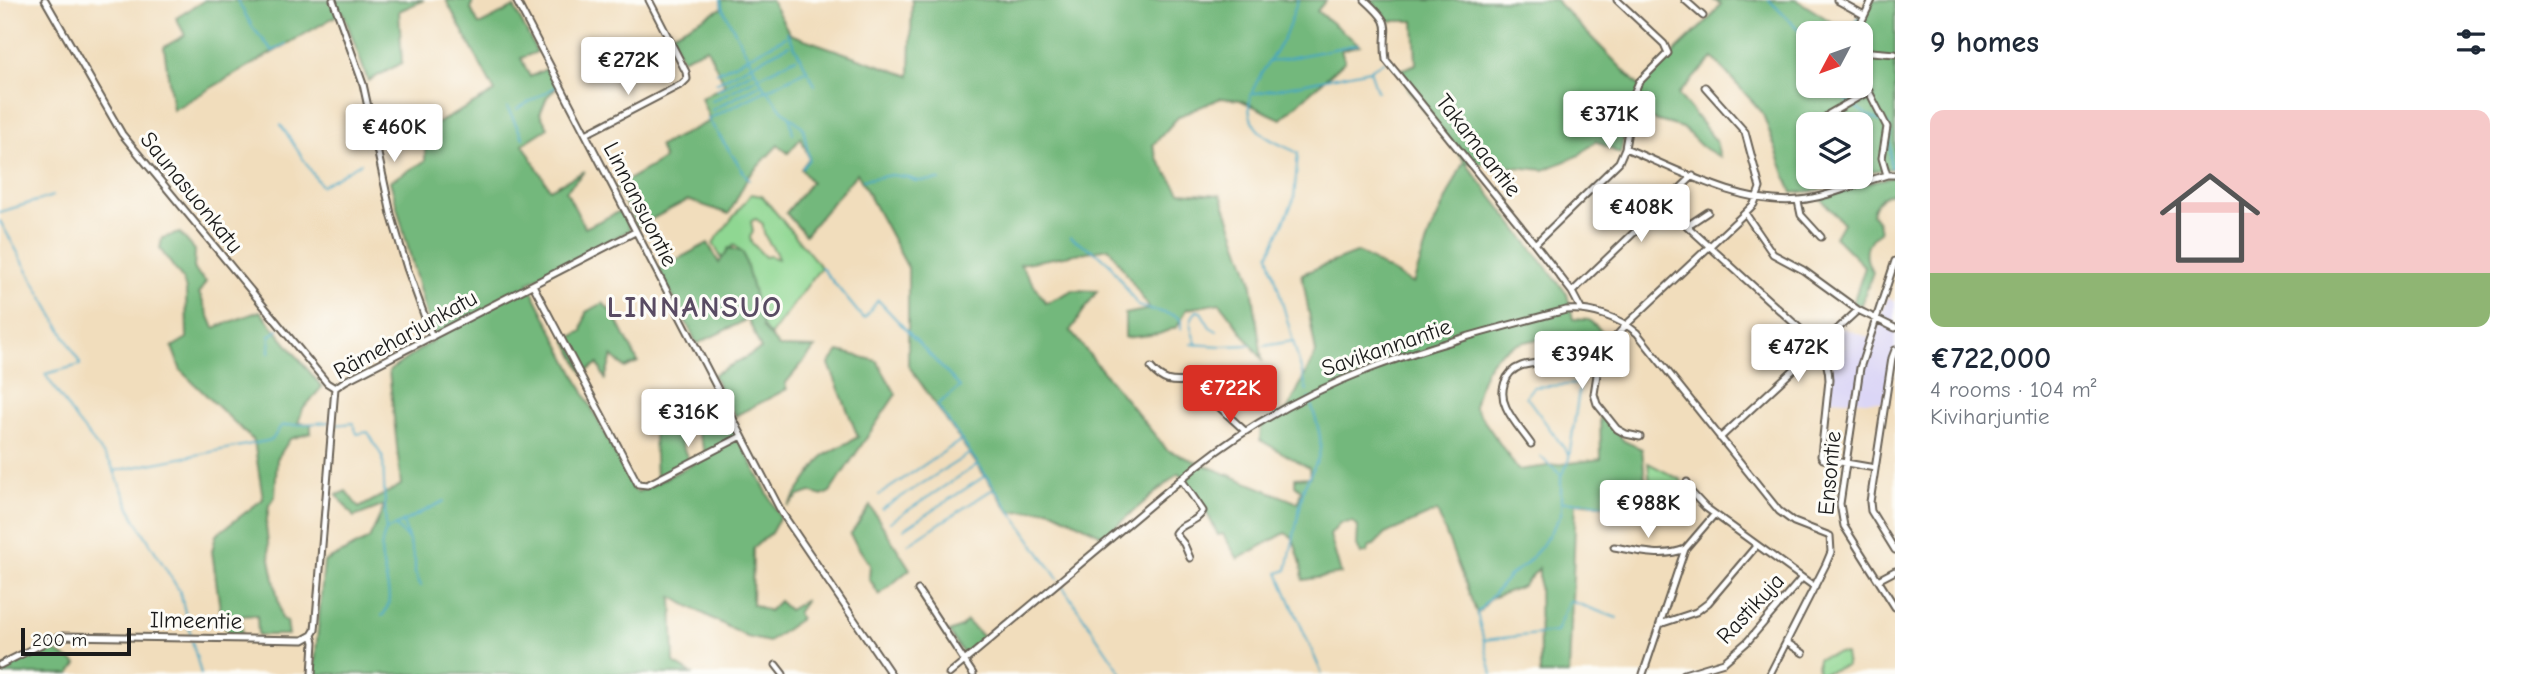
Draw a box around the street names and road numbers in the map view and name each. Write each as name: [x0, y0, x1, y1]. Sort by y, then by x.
street label: Takamaantie: [1430, 89, 1527, 202]
street label: Saunasuonkatu: [135, 126, 249, 258]
street label: Linnansuontie: [598, 137, 684, 271]
street label: Rämeharjunkatu: [329, 284, 482, 385]
street label: Savikannantie: [1318, 313, 1455, 382]
street label: Ensontie: [1812, 430, 1847, 516]
street label: Rastikuja: [1711, 567, 1790, 649]
street label: Ilmeentie: [150, 606, 242, 635]

